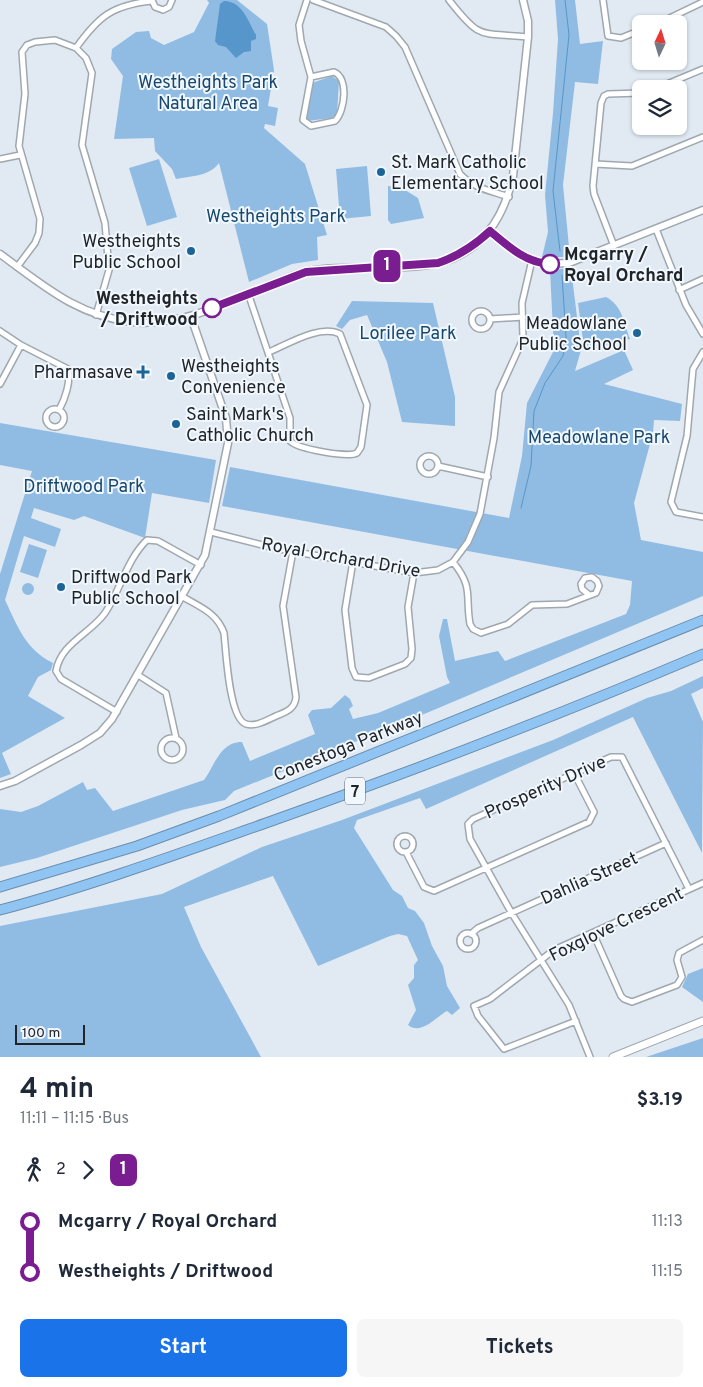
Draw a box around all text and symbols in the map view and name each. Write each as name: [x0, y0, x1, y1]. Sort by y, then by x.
north arrow: [632, 15, 688, 70]
map controls: [632, 15, 687, 135]
park label: Westheights Park Natural Area: [138, 72, 278, 116]
button: layers: [632, 80, 687, 135]
place label: St. Mark Catholic Elementary School: [391, 152, 544, 196]
marker: St. Mark Catholic Elementary School: [375, 166, 387, 178]
park label: Westheights Park: [206, 206, 346, 229]
place label: Westheights Public School: [72, 231, 181, 275]
place label: Mcgarry / Royal Orchard: [564, 244, 683, 288]
marker: Westheights Public School: [185, 245, 197, 257]
line badge: 1: [371, 250, 403, 282]
text: 1: [383, 254, 391, 277]
marker: Mcgarry / Royal Orchard: [540, 254, 560, 274]
place label: Westheights / Driftwood: [96, 288, 198, 332]
marker: Westheights / Driftwood: [202, 298, 222, 318]
place label: Meadowlane Public School: [518, 313, 627, 357]
park label: Lorilee Park: [359, 323, 457, 346]
marker: Meadowlane Public School: [631, 327, 643, 339]
place label: Westheights Convenience: [181, 356, 286, 400]
place label: Pharmasave: [34, 362, 133, 385]
marker: Pharmasave: [137, 366, 149, 378]
marker: Westheights Convenience: [165, 370, 177, 382]
place label: Saint Mark's Catholic Church: [186, 404, 314, 448]
marker: Saint Mark's Catholic Church: [170, 418, 182, 430]
park label: Meadowlane Park: [528, 427, 670, 450]
park label: Driftwood Park: [23, 476, 145, 499]
street label: Royal Orchard Drive: [259, 533, 422, 584]
place label: Driftwood Park Public School: [71, 567, 192, 611]
marker: Driftwood Park Public School: [55, 581, 67, 593]
street label: Conestoga Parkway: [270, 707, 427, 788]
street label: Prosperity Drive: [481, 751, 610, 825]
road number: 7: [345, 778, 365, 804]
street label: Dahlia Street: [537, 848, 642, 911]
street label: Foxglove Crescent: [546, 883, 688, 968]
scale bar: [15, 1022, 85, 1045]
text: 100 m: [22, 1025, 60, 1042]
text: 4 min: [20, 1072, 94, 1108]
text: $3.19: [637, 1088, 683, 1112]
text: 11:11 – 11:15 · Bus: [20, 1109, 129, 1129]
icon: walk: [20, 1156, 48, 1184]
icon: forward: [74, 1156, 102, 1184]
text: 1: [120, 1158, 127, 1181]
text: 2: [56, 1160, 66, 1180]
text: Mcgarry / Royal Orchard: [58, 1210, 277, 1234]
text: 11:13: [652, 1212, 683, 1232]
text: Westheights / Driftwood: [58, 1260, 273, 1284]
text: 11:15: [652, 1262, 683, 1282]
button: Start: [20, 1319, 347, 1377]
button: Tickets: [357, 1319, 683, 1377]

